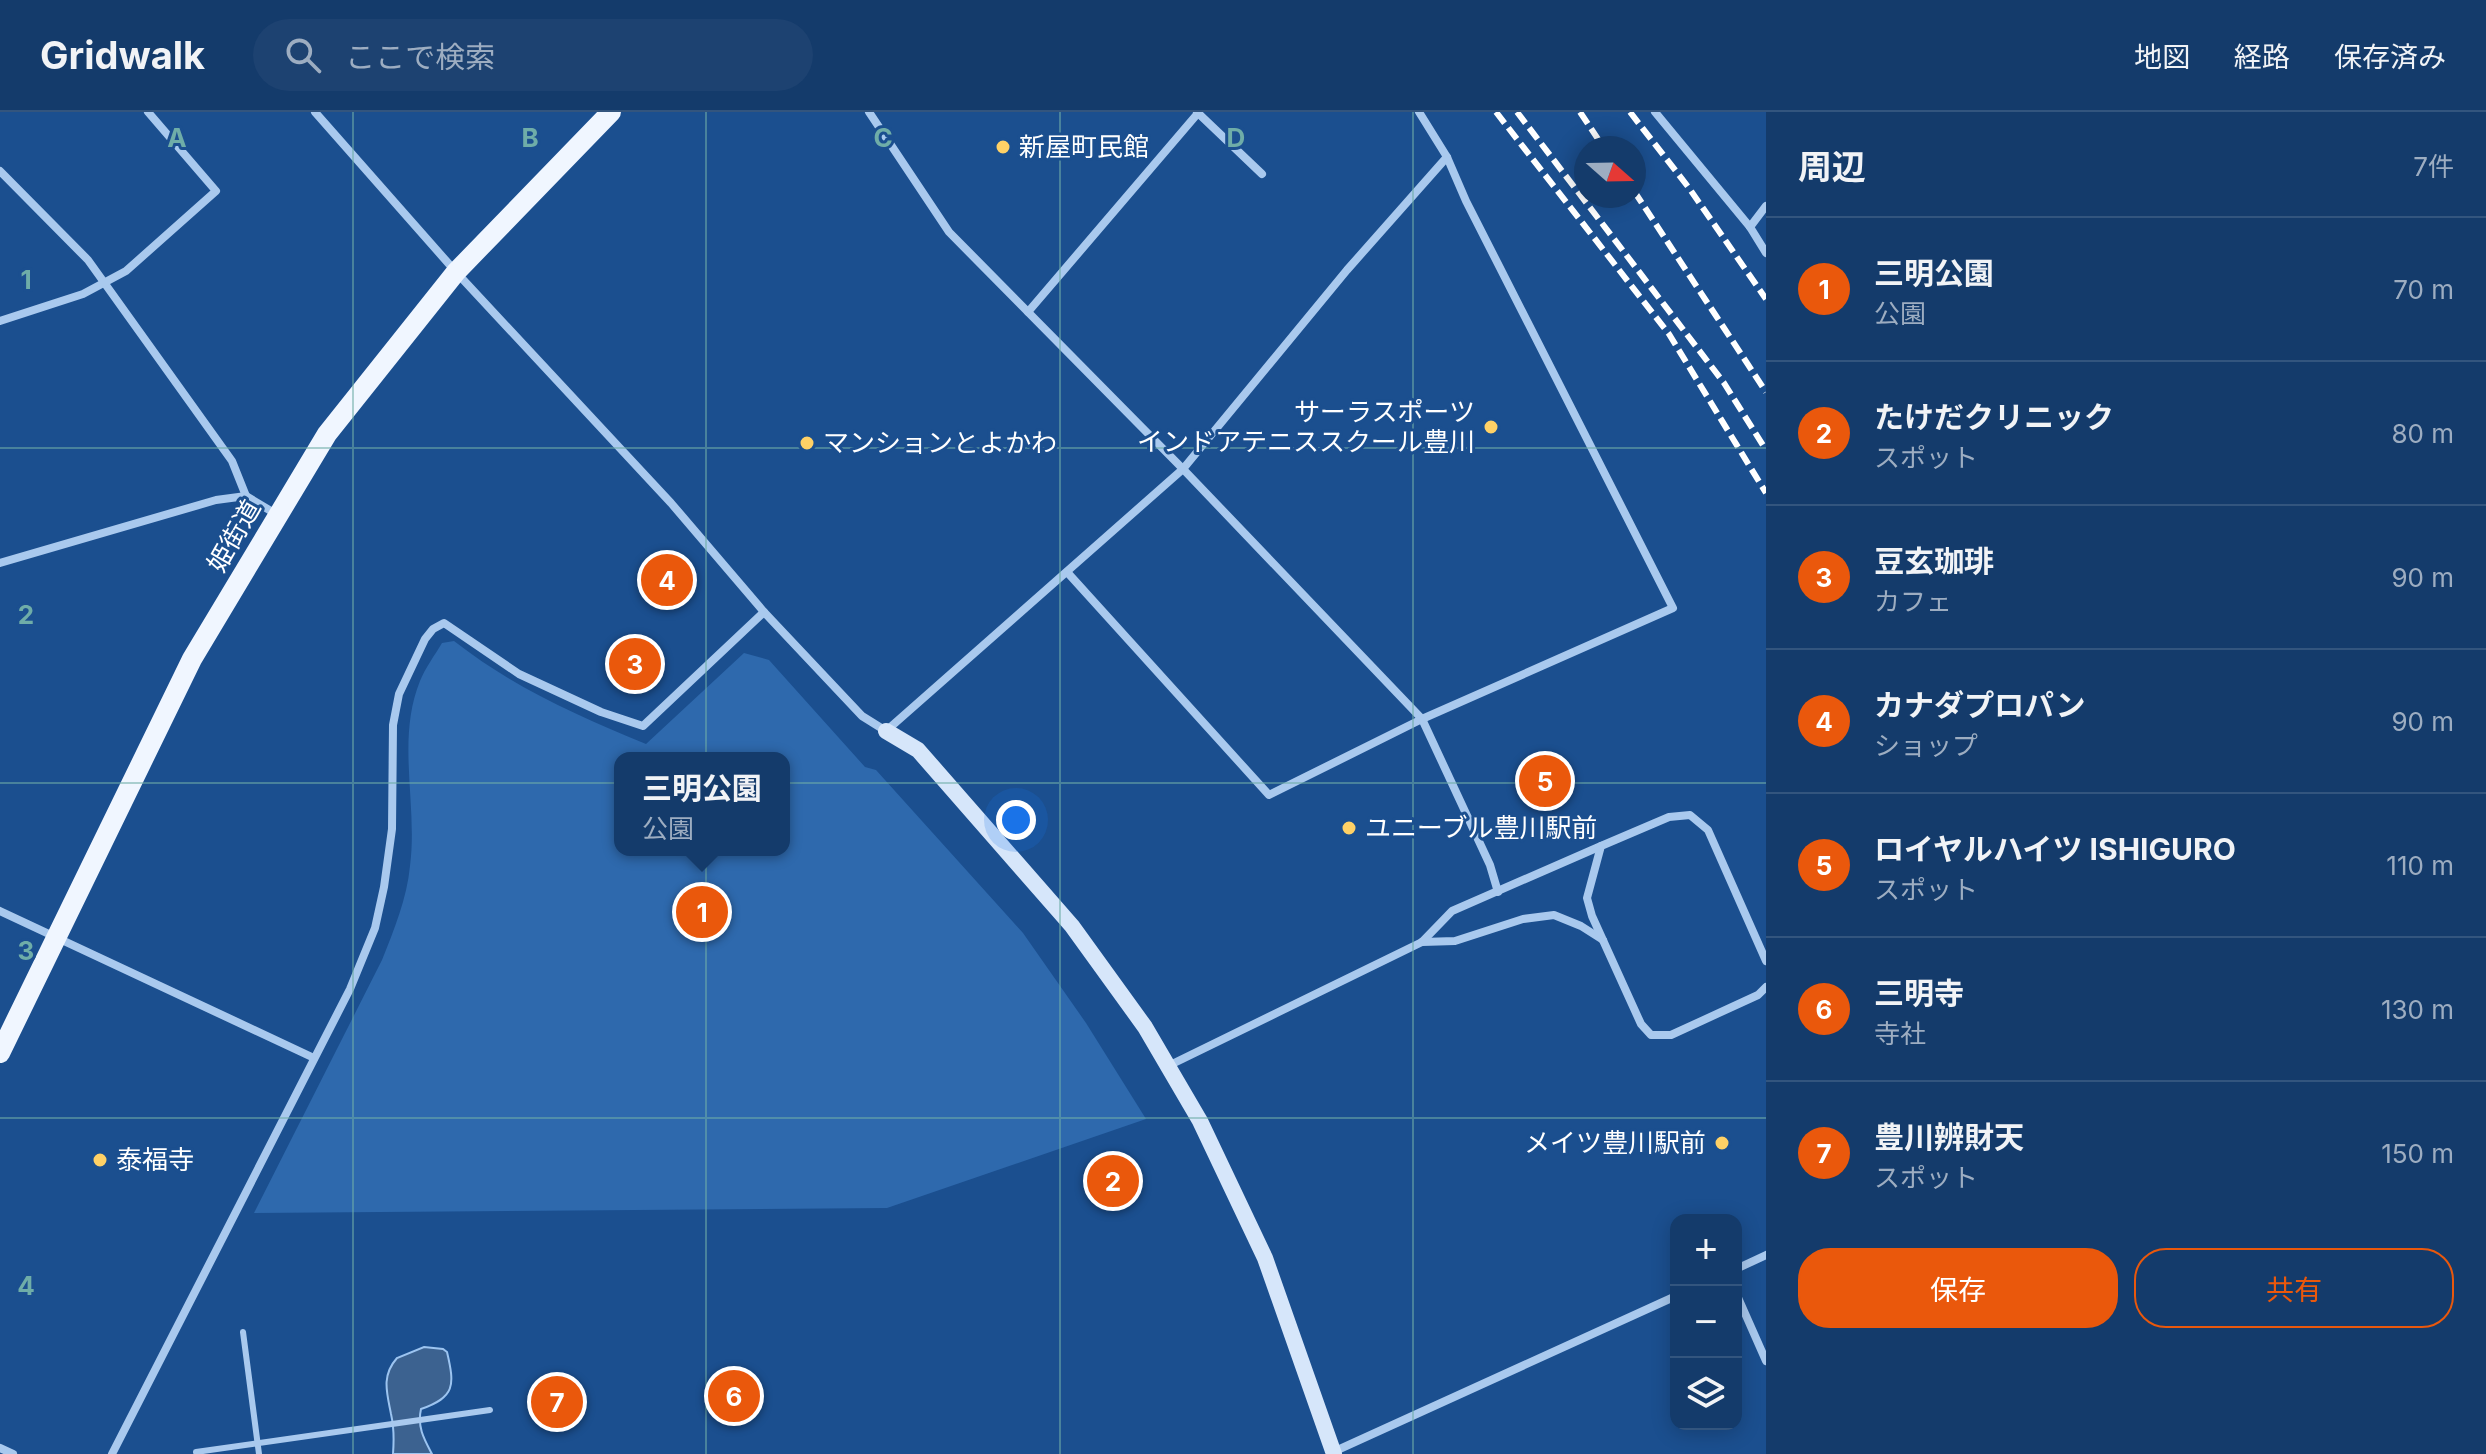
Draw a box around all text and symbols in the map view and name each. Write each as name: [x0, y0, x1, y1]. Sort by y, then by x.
search box: [253, 19, 813, 91]
text: Gridwalk: [40, 32, 205, 78]
icon: search: [281, 33, 325, 77]
text: ここで検索: [345, 39, 495, 75]
text: 地図: [2134, 40, 2190, 74]
text: 経路: [2234, 40, 2290, 74]
text: 保存済み: [2334, 40, 2446, 74]
text: A: [167, 122, 187, 153]
text: B: [521, 122, 539, 153]
text: C: [873, 122, 893, 153]
text: D: [1227, 122, 1245, 153]
place label: 新屋町民館: [1019, 131, 1149, 162]
north arrow: [1574, 136, 1646, 208]
marker: 新屋町民館: [994, 138, 1012, 156]
text: 周辺: [1798, 146, 1866, 187]
text: 7件: [2413, 151, 2454, 182]
text: 三明公園: [1874, 255, 1994, 291]
text: 1: [20, 264, 32, 295]
text: 1: [1818, 274, 1830, 305]
text: 70 m: [2393, 274, 2454, 305]
text: 公園: [1874, 298, 1926, 329]
place label: サーラスポーツ インドアテニススクール豊川: [1137, 396, 1475, 457]
text: たけだクリニック: [1874, 399, 2114, 435]
marker: サーラスポーツ インドアテニススクール豊川: [1482, 418, 1500, 436]
text: 2: [1816, 418, 1832, 449]
text: 80 m: [2391, 418, 2454, 449]
place label: マンションとよかわ: [823, 427, 1057, 458]
marker: マンションとよかわ: [798, 434, 816, 452]
text: スポット: [1874, 442, 1978, 473]
street label: 姫街道: [201, 494, 266, 577]
text: 豆玄珈琲: [1874, 543, 1994, 579]
pin: 4: [641, 550, 693, 610]
text: 3: [1816, 562, 1832, 593]
text: 90 m: [2391, 562, 2454, 593]
text: カフェ: [1874, 586, 1952, 617]
text: 2: [18, 599, 34, 630]
pin: 3: [609, 634, 661, 694]
text: カナダプロパン: [1874, 687, 2086, 723]
text: 4: [1815, 706, 1833, 737]
text: 90 m: [2391, 706, 2454, 737]
text: ショップ: [1874, 730, 1978, 761]
pin: 5: [1519, 751, 1571, 811]
popup: [614, 752, 790, 856]
text: 三明公園: [642, 770, 762, 806]
your location: [996, 800, 1036, 840]
place label: ユニーブル豊川駅前: [1365, 812, 1597, 843]
text: 公園: [642, 813, 694, 844]
marker: ユニーブル豊川駅前: [1340, 819, 1358, 837]
text: ロイヤルハイツ ISHIGURO: [1874, 831, 2236, 867]
text: 5: [1816, 850, 1832, 881]
text: 110 m: [2386, 850, 2454, 881]
text: スポット: [1874, 874, 1978, 905]
pin: 1: [676, 882, 728, 942]
text: 3: [18, 935, 34, 966]
text: 三明寺: [1874, 975, 1964, 1011]
text: 6: [1816, 994, 1832, 1025]
text: 130 m: [2381, 994, 2454, 1025]
text: 寺社: [1874, 1018, 1926, 1049]
text: 豊川辨財天: [1874, 1119, 2024, 1155]
place label: メイツ豊川駅前: [1524, 1127, 1706, 1158]
marker: メイツ豊川駅前: [1713, 1134, 1731, 1152]
text: 7: [1816, 1138, 1832, 1169]
text: 150 m: [2381, 1138, 2454, 1169]
place label: 泰福寺: [116, 1144, 194, 1175]
marker: 泰福寺: [91, 1151, 109, 1169]
pin: 2: [1087, 1151, 1139, 1211]
text: スポット: [1874, 1162, 1978, 1193]
map controls: [1670, 1214, 1742, 1430]
button: +: [1670, 1214, 1742, 1286]
button: 保存: [1798, 1248, 2118, 1328]
button: 共有: [2134, 1248, 2454, 1328]
text: 4: [17, 1270, 35, 1301]
button: −: [1670, 1286, 1742, 1358]
button: layers: [1670, 1358, 1742, 1430]
pin: 6: [708, 1366, 760, 1426]
pin: 7: [531, 1372, 583, 1432]

